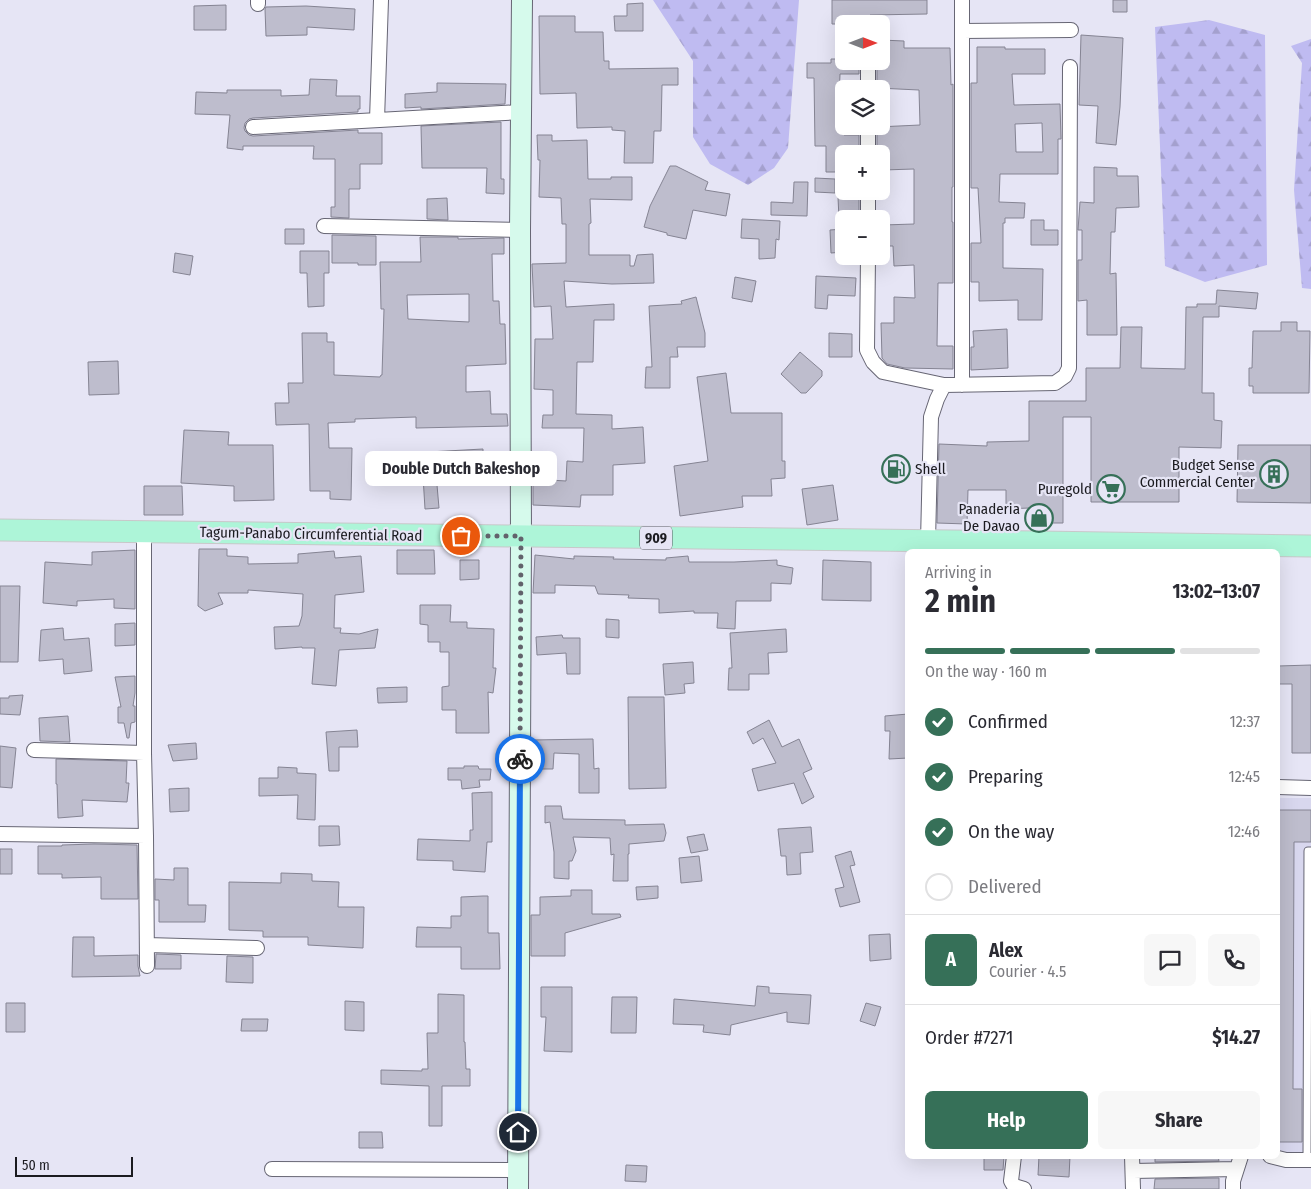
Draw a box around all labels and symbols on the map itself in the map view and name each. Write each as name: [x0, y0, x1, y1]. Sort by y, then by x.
north arrow: [835, 15, 890, 70]
callout: Double Dutch Bakeshop: [365, 451, 557, 486]
fuel station icon: Shell: [881, 454, 911, 484]
place label: Budget Sense Commercial Center: [1140, 456, 1256, 491]
building icon: Budget Sense Commercial Center: [1259, 459, 1289, 489]
place label: Shell: [915, 460, 946, 478]
supermarket icon: Puregold: [1096, 474, 1126, 504]
place label: Puregold: [1038, 480, 1092, 498]
place label: Panaderia De Davao: [959, 500, 1020, 535]
shop icon: Panaderia De Davao: [1024, 503, 1054, 533]
pin: [440, 515, 482, 557]
street label: Tagum-Panabo Circumferential Road: [200, 523, 422, 545]
road number: 909: [640, 526, 672, 550]
courier: [495, 734, 545, 784]
pin: [497, 1111, 539, 1153]
scale bar: [15, 1154, 132, 1177]

